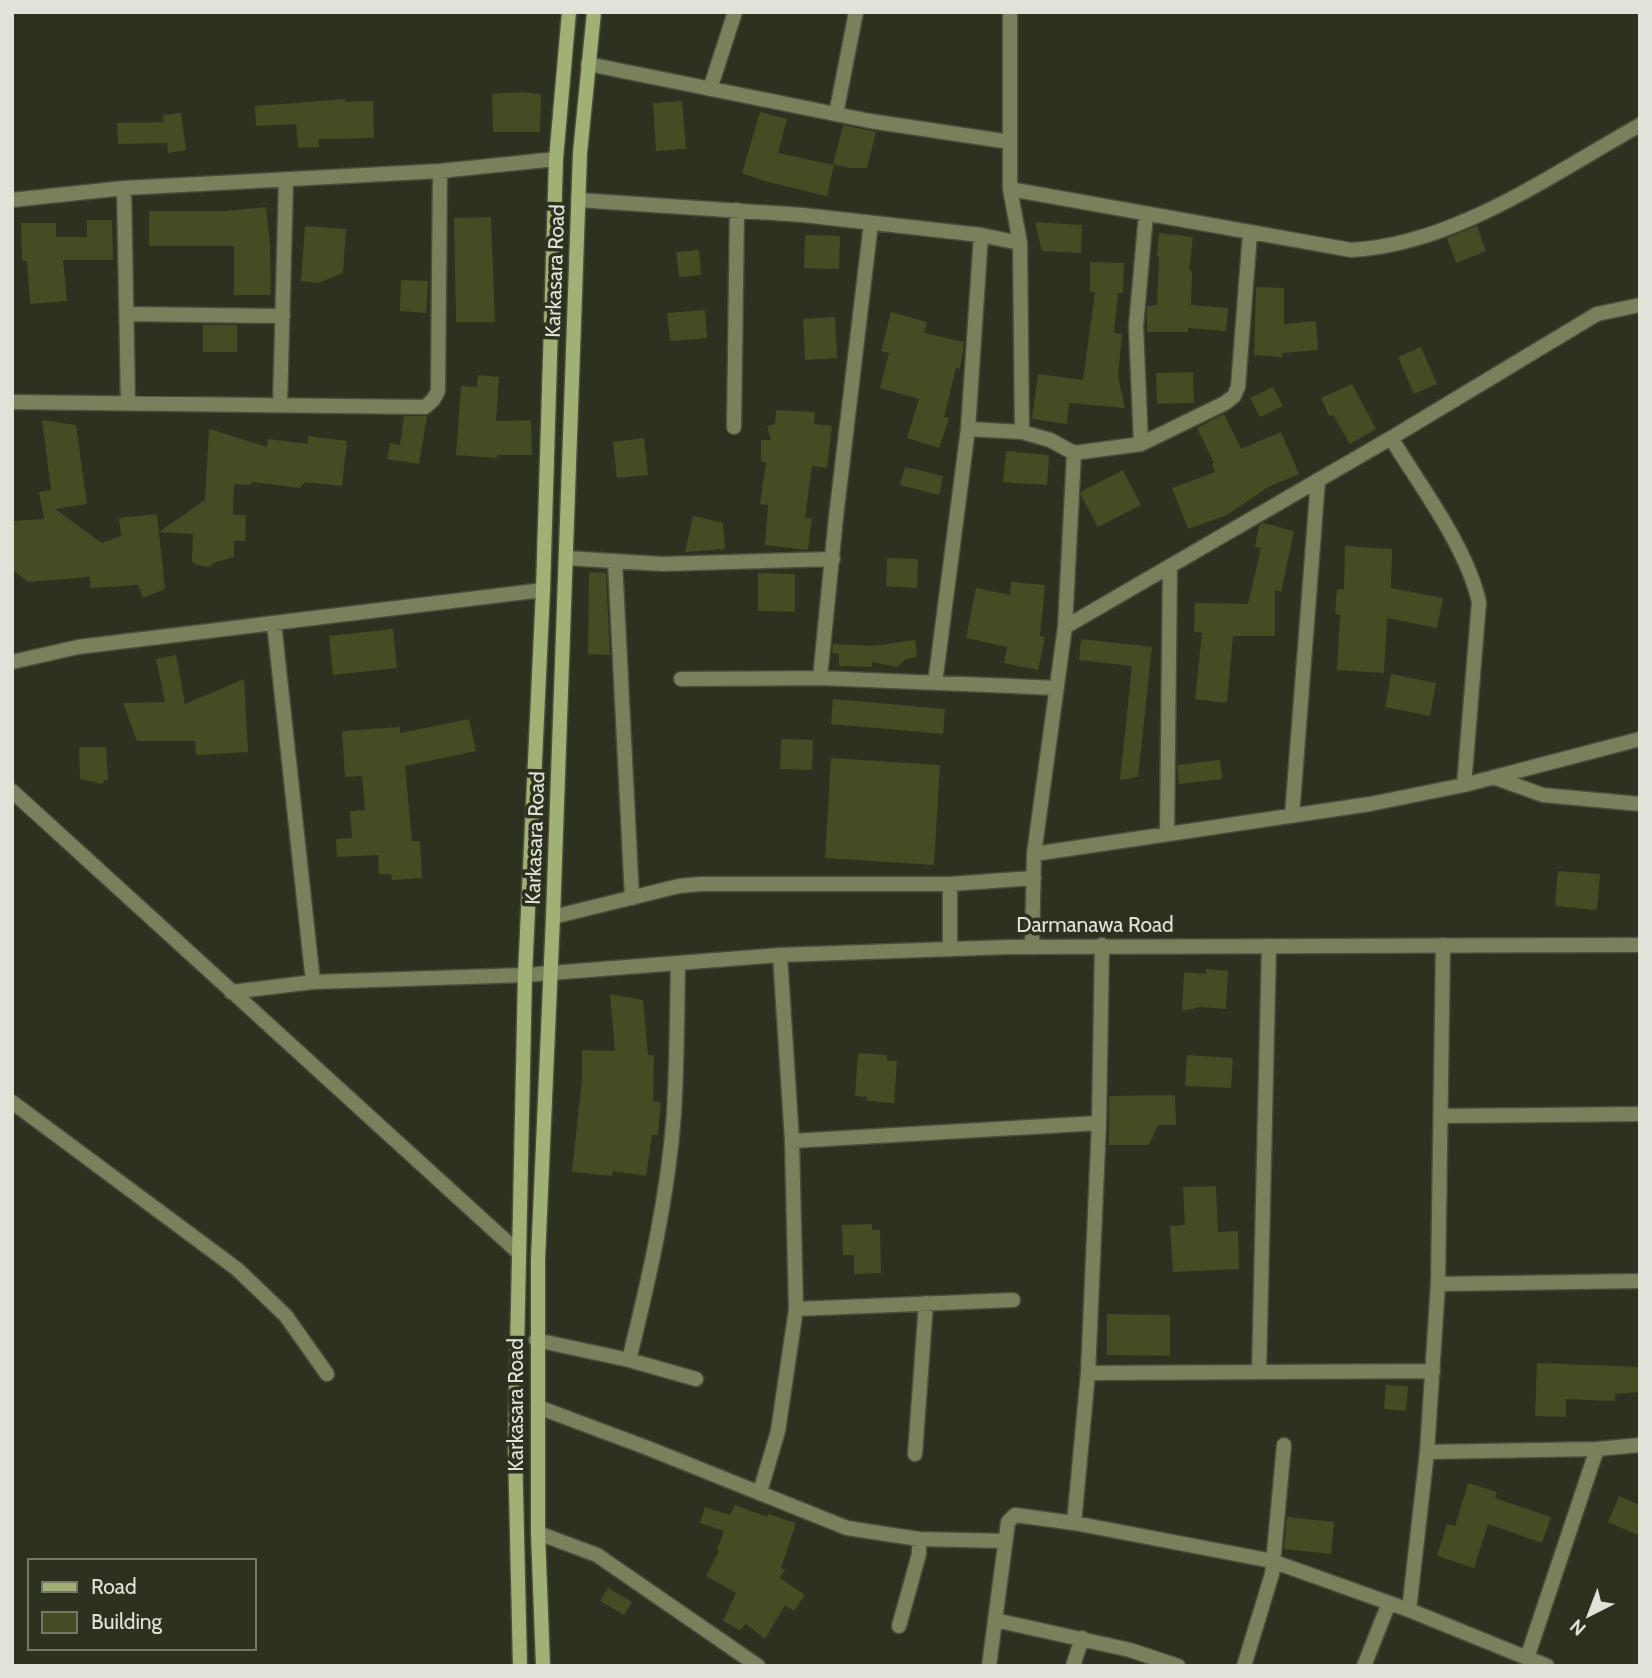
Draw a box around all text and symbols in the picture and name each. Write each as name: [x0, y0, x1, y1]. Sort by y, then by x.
street label: Karkasara Road: [540, 204, 569, 338]
street label: Karkasara Road: [520, 771, 549, 905]
street label: Darmanawa Road: [1016, 912, 1174, 937]
street label: Karkasara Road: [503, 1338, 528, 1472]
legend: [28, 1559, 256, 1650]
text: Road: [91, 1574, 137, 1599]
north arrow: [1554, 1580, 1624, 1650]
text: Building: [91, 1609, 163, 1634]
text: N: [1565, 1614, 1591, 1640]

